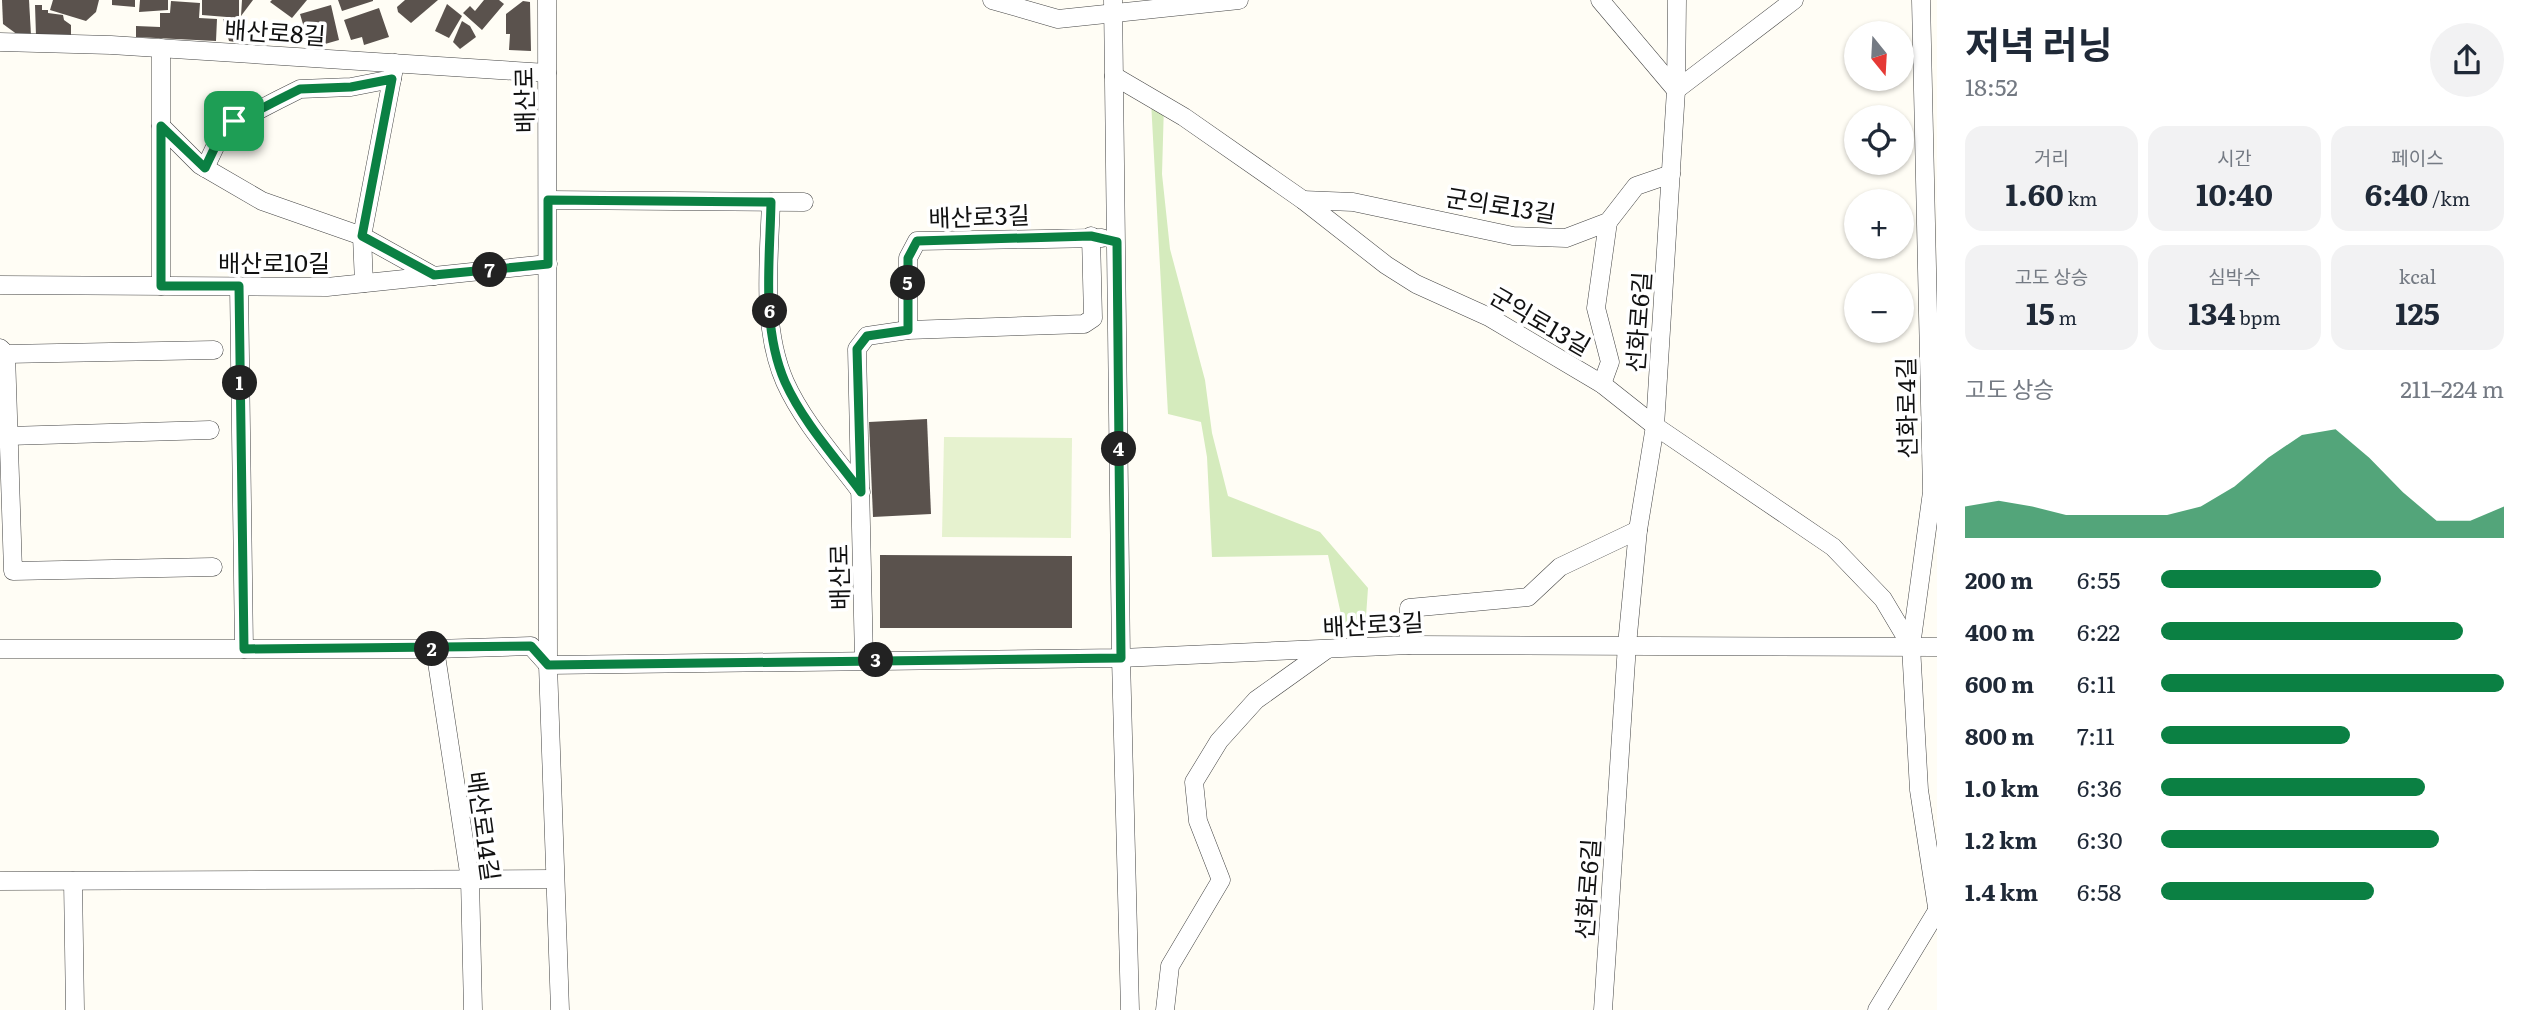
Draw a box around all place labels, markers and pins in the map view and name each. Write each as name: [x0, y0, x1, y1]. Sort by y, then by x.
pin: [204, 91, 264, 151]
pin: 7: [472, 252, 508, 288]
pin: 5: [890, 266, 926, 300]
pin: 6: [752, 294, 788, 328]
pin: 1: [222, 366, 258, 400]
pin: 4: [1102, 432, 1136, 466]
pin: 2: [414, 632, 450, 666]
pin: 3: [858, 642, 894, 678]

